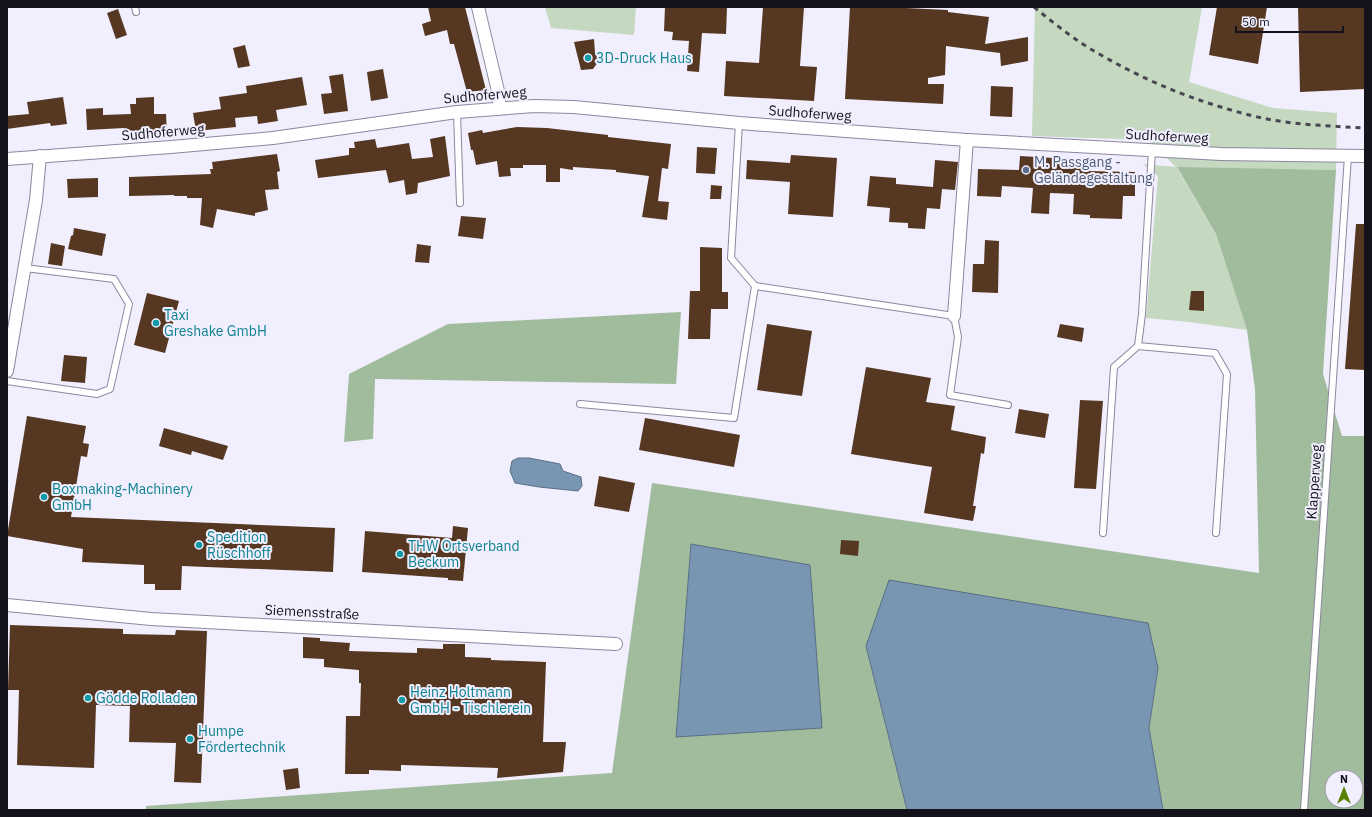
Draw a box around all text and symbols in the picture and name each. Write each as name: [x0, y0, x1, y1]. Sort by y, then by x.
scale bar: [1236, 8, 1343, 34]
text: 50 m: [1242, 14, 1270, 29]
place label: 3D-Druck Haus: [596, 49, 692, 67]
marker: 3D-Druck Haus: [583, 53, 593, 63]
street label: Sudhoferweg: [443, 82, 528, 108]
street label: Sudhoferweg: [768, 101, 853, 125]
street label: Sudhoferweg: [121, 119, 206, 145]
street label: Sudhoferweg: [1125, 125, 1210, 147]
place label: M. Passgang - Geländegestaltung: [1034, 153, 1153, 187]
marker: M. Passgang - Geländegestaltung: [1021, 165, 1031, 175]
place label: Taxi Greshake GmbH: [164, 306, 267, 340]
marker: Taxi Greshake GmbH: [151, 318, 161, 328]
street label: Klapperweg: [1302, 443, 1326, 520]
place label: Boxmaking-Machinery GmbH: [52, 480, 193, 514]
marker: Boxmaking-Machinery GmbH: [39, 492, 49, 502]
place label: Spedition Rüschhoff: [207, 528, 271, 562]
place label: THW Ortsverband Beckum: [408, 537, 520, 571]
marker: Spedition Rüschhoff: [194, 540, 204, 550]
marker: THW Ortsverband Beckum: [395, 549, 405, 559]
street label: Siemensstraße: [264, 601, 360, 623]
place label: Heinz Holtmann GmbH - Tischlerein: [410, 683, 531, 717]
place label: Gödde Rolladen: [96, 689, 196, 707]
marker: Gödde Rolladen: [83, 693, 93, 703]
marker: Heinz Holtmann GmbH - Tischlerein: [397, 695, 407, 705]
place label: Humpe Fördertechnik: [198, 722, 286, 756]
marker: Humpe Fördertechnik: [185, 734, 195, 744]
north arrow: [1324, 769, 1364, 809]
text: N: [1340, 772, 1348, 786]

